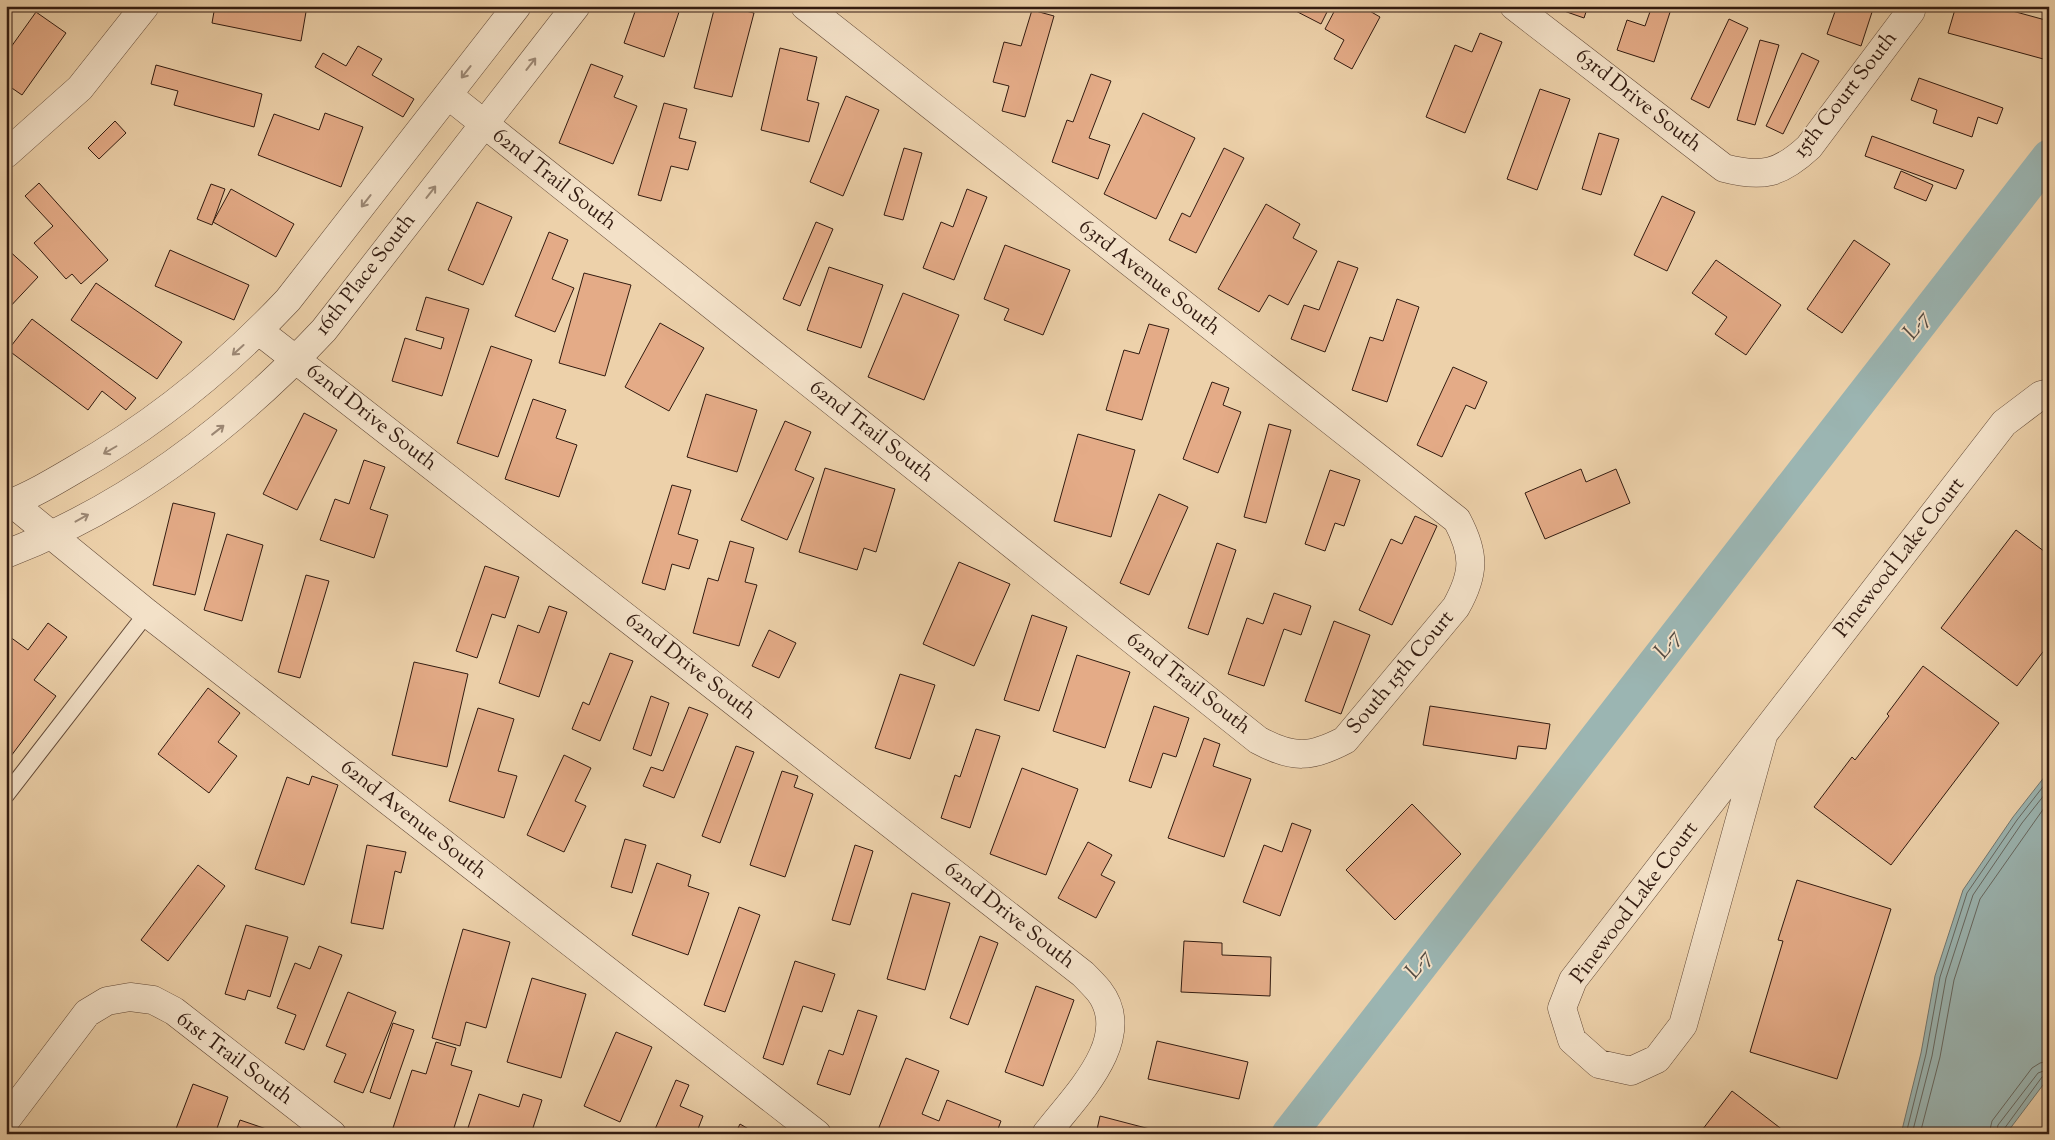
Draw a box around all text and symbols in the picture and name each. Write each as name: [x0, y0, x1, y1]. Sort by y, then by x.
street label: 15th Court South: [1787, 25, 1905, 165]
street label: 63rd Drive South: [1568, 42, 1708, 160]
one-way arrow: [525, 58, 536, 71]
one-way arrow: [460, 65, 471, 78]
street label: 62nd Trail South: [485, 122, 623, 238]
one-way arrow: [425, 186, 436, 199]
one-way arrow: [361, 194, 372, 207]
street label: 16th Place South: [309, 207, 423, 343]
street label: 63rd Avenue South: [1072, 213, 1226, 343]
water label: L-7: [1896, 304, 1940, 348]
one-way arrow: [231, 344, 244, 356]
street label: 62nd Drive South: [299, 357, 443, 479]
street label: 62nd Trail South: [802, 374, 940, 490]
one-way arrow: [211, 425, 225, 435]
one-way arrow: [103, 445, 117, 455]
street label: Pinewood Lake Court: [1828, 471, 1972, 645]
one-way arrow: [74, 513, 89, 523]
street label: South 15th Court: [1340, 605, 1462, 741]
street label: 62nd Drive South: [618, 606, 762, 728]
water label: L-7: [1647, 623, 1691, 667]
street label: 62nd Trail South: [1119, 626, 1257, 742]
street label: 62nd Avenue South: [333, 753, 493, 887]
street label: Pinewood Lake Court: [1564, 816, 1706, 990]
street label: 62nd Drive South: [937, 855, 1081, 977]
water label: L-7: [1398, 943, 1442, 987]
street label: 61st Trail South: [169, 1005, 299, 1113]

